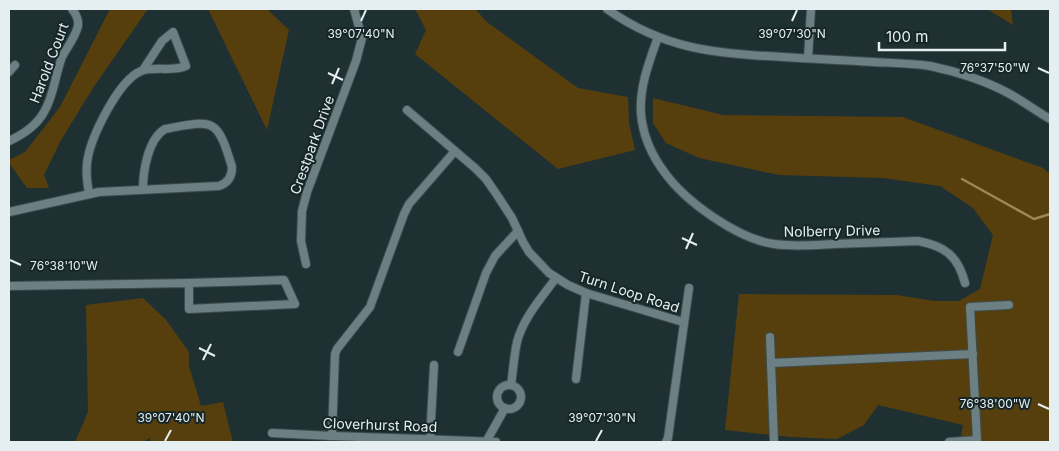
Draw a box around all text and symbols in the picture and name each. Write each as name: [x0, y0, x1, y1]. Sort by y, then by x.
street label: Harold Court: [25, 20, 72, 105]
scale bar: [879, 20, 1005, 52]
text: 39°07'40"N: [327, 26, 395, 41]
text: 39°07'30"N: [758, 26, 826, 41]
text: 100 m: [886, 27, 928, 46]
text: 76°37'50"W: [960, 60, 1030, 75]
street label: Crestpark Drive: [286, 93, 337, 197]
street label: Nolberry Drive: [784, 221, 880, 240]
text: 76°38'10"W: [30, 258, 98, 273]
street label: Turn Loop Road: [577, 267, 682, 316]
text: 76°38'00"W: [960, 396, 1030, 411]
text: 39°07'40"N: [137, 410, 205, 425]
text: 39°07'30"N: [568, 410, 636, 425]
street label: Cloverhurst Road: [323, 414, 438, 435]

